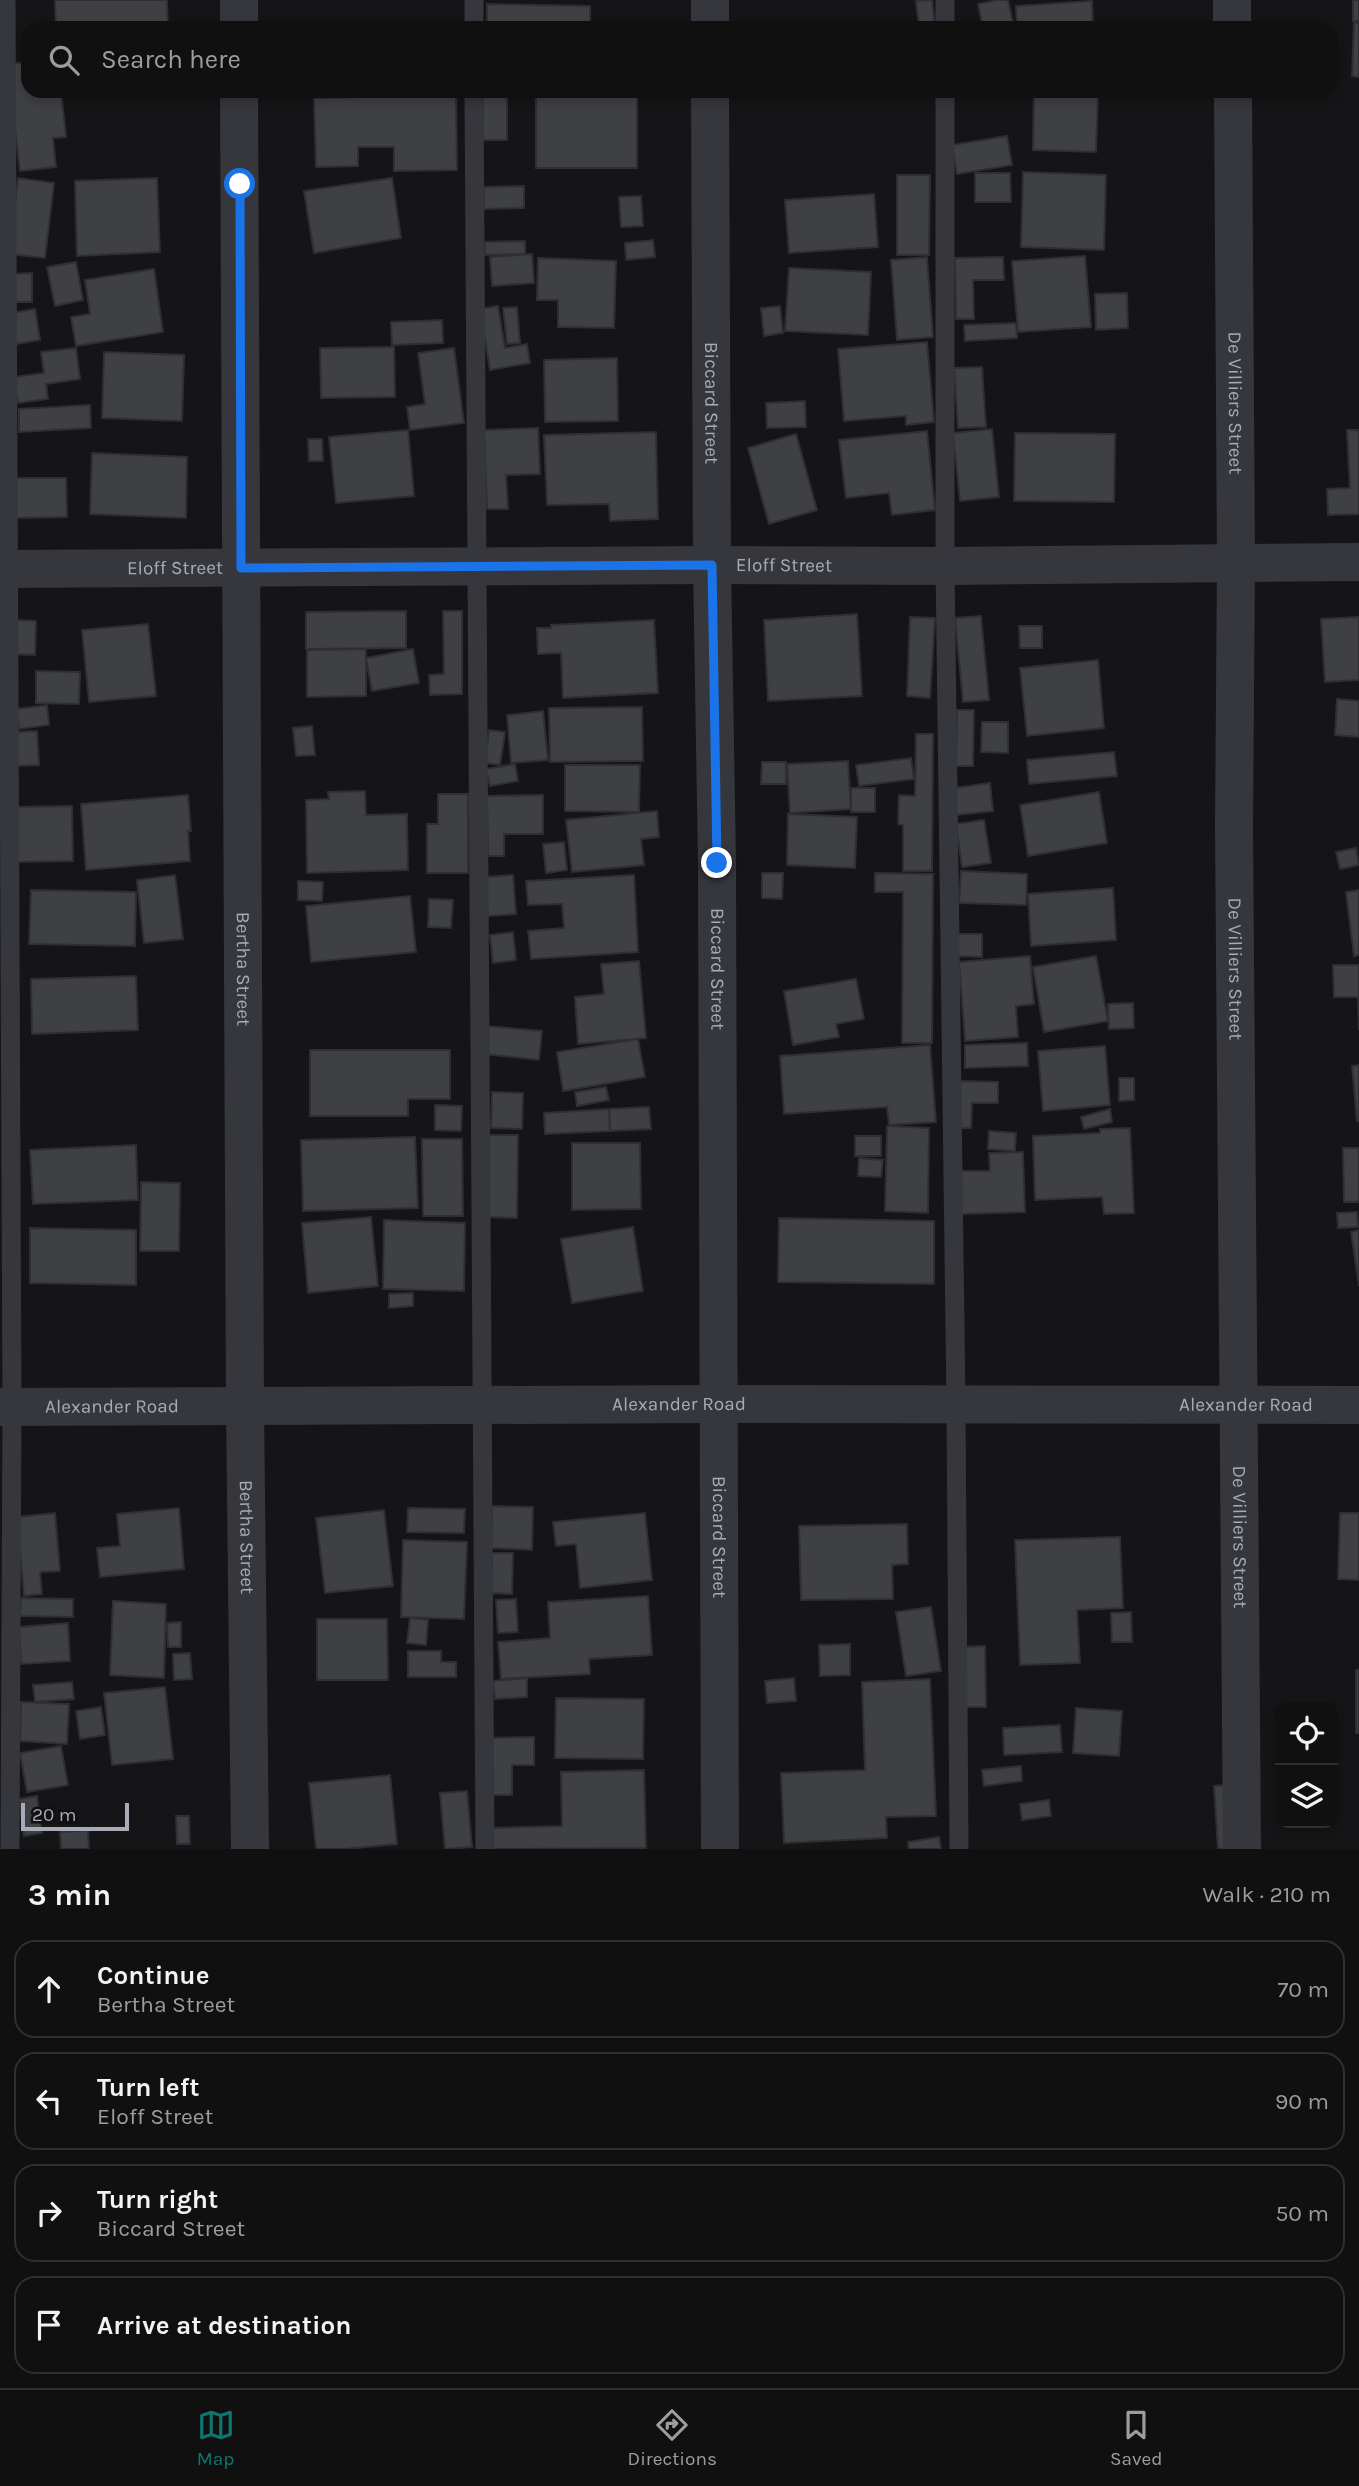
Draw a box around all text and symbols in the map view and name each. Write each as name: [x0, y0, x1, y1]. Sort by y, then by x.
search box: [21, 21, 1338, 98]
icon: search: [45, 41, 83, 79]
text: Search here: [101, 44, 241, 75]
route start: [224, 168, 255, 199]
street label: De Villiers Street: [1224, 331, 1246, 475]
street label: Biccard Street: [700, 342, 723, 464]
street label: Eloff Street: [736, 554, 832, 577]
street label: Eloff Street: [127, 557, 223, 579]
route end: [701, 847, 732, 878]
street label: De Villiers Street: [1224, 897, 1247, 1041]
street label: Biccard Street: [706, 908, 729, 1030]
street label: Bertha Street: [232, 912, 254, 1026]
street label: Alexander Road: [612, 1393, 746, 1415]
street label: Alexander Road: [1179, 1394, 1313, 1416]
street label: Alexander Road: [45, 1395, 179, 1418]
street label: De Villiers Street: [1228, 1465, 1251, 1608]
street label: Biccard Street: [708, 1476, 730, 1598]
street label: Bertha Street: [235, 1480, 258, 1594]
map controls: [1275, 1702, 1338, 1828]
button: locate: [1275, 1702, 1338, 1765]
button: layers: [1275, 1765, 1338, 1828]
scale bar: [21, 1800, 130, 1832]
text: 20 m: [32, 1804, 77, 1826]
text: 3 min: [28, 1877, 111, 1913]
text: Walk · 210 m: [1203, 1881, 1331, 1908]
text: Continue: [97, 1960, 209, 1991]
icon: ahead: [30, 1970, 68, 2008]
text: 70 m: [1278, 1976, 1329, 2003]
text: Bertha Street: [97, 1991, 235, 2018]
text: Turn left: [97, 2072, 199, 2103]
icon: left: [30, 2082, 68, 2120]
text: 90 m: [1275, 2088, 1329, 2115]
text: Eloff Street: [97, 2103, 213, 2130]
text: Turn right: [97, 2184, 218, 2215]
icon: right: [30, 2194, 68, 2232]
text: 50 m: [1275, 2200, 1329, 2227]
text: Biccard Street: [97, 2215, 245, 2242]
icon: arrive: [30, 2306, 68, 2344]
text: Arrive at destination: [97, 2310, 351, 2341]
tab: Map: [197, 2406, 235, 2470]
tab: Directions: [628, 2406, 717, 2470]
tab: Saved: [1110, 2406, 1162, 2470]

